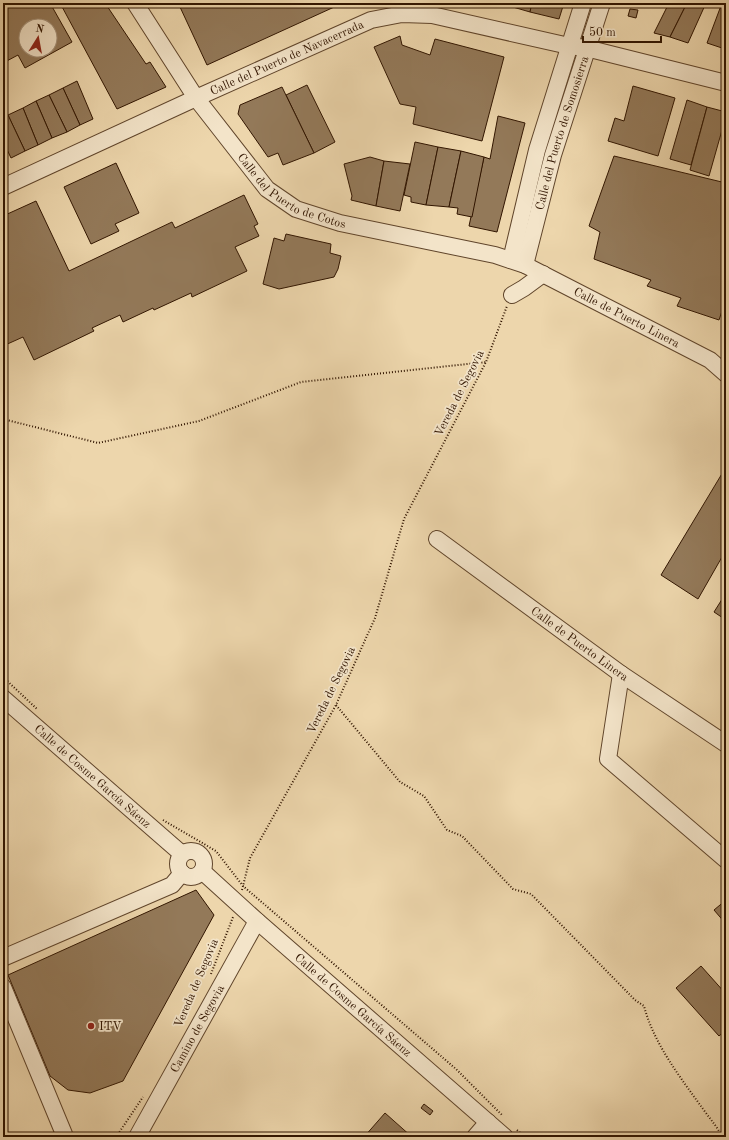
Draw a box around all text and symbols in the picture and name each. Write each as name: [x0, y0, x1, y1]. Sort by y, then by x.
north arrow: [18, 18, 58, 58]
scale bar: [583, 18, 661, 44]
street label: Calle del Puerto de Navacerrada: [209, 19, 366, 98]
text: N: [34, 23, 45, 36]
text: 50 m: [589, 26, 616, 39]
street label: Calle del Puerto de Somosierra: [534, 55, 591, 212]
street label: Calle del Puerto de Cotos: [235, 151, 347, 231]
street label: Calle de Puerto Linera: [571, 286, 681, 350]
street label: Vereda de Segovia: [433, 348, 487, 439]
street label: Calle de Puerto Linera: [528, 605, 630, 684]
street label: Vereda de Segovia: [306, 645, 358, 736]
street label: Calle de Cosme García Sáenz: [31, 723, 153, 831]
street label: Vereda de Segovia: [173, 937, 221, 1030]
street label: Calle de Cosme García Sáenz: [292, 952, 413, 1059]
street label: Camino de Segovia: [169, 983, 227, 1075]
marker: ITV: [86, 1021, 96, 1031]
place label: ITV: [99, 1021, 122, 1033]

